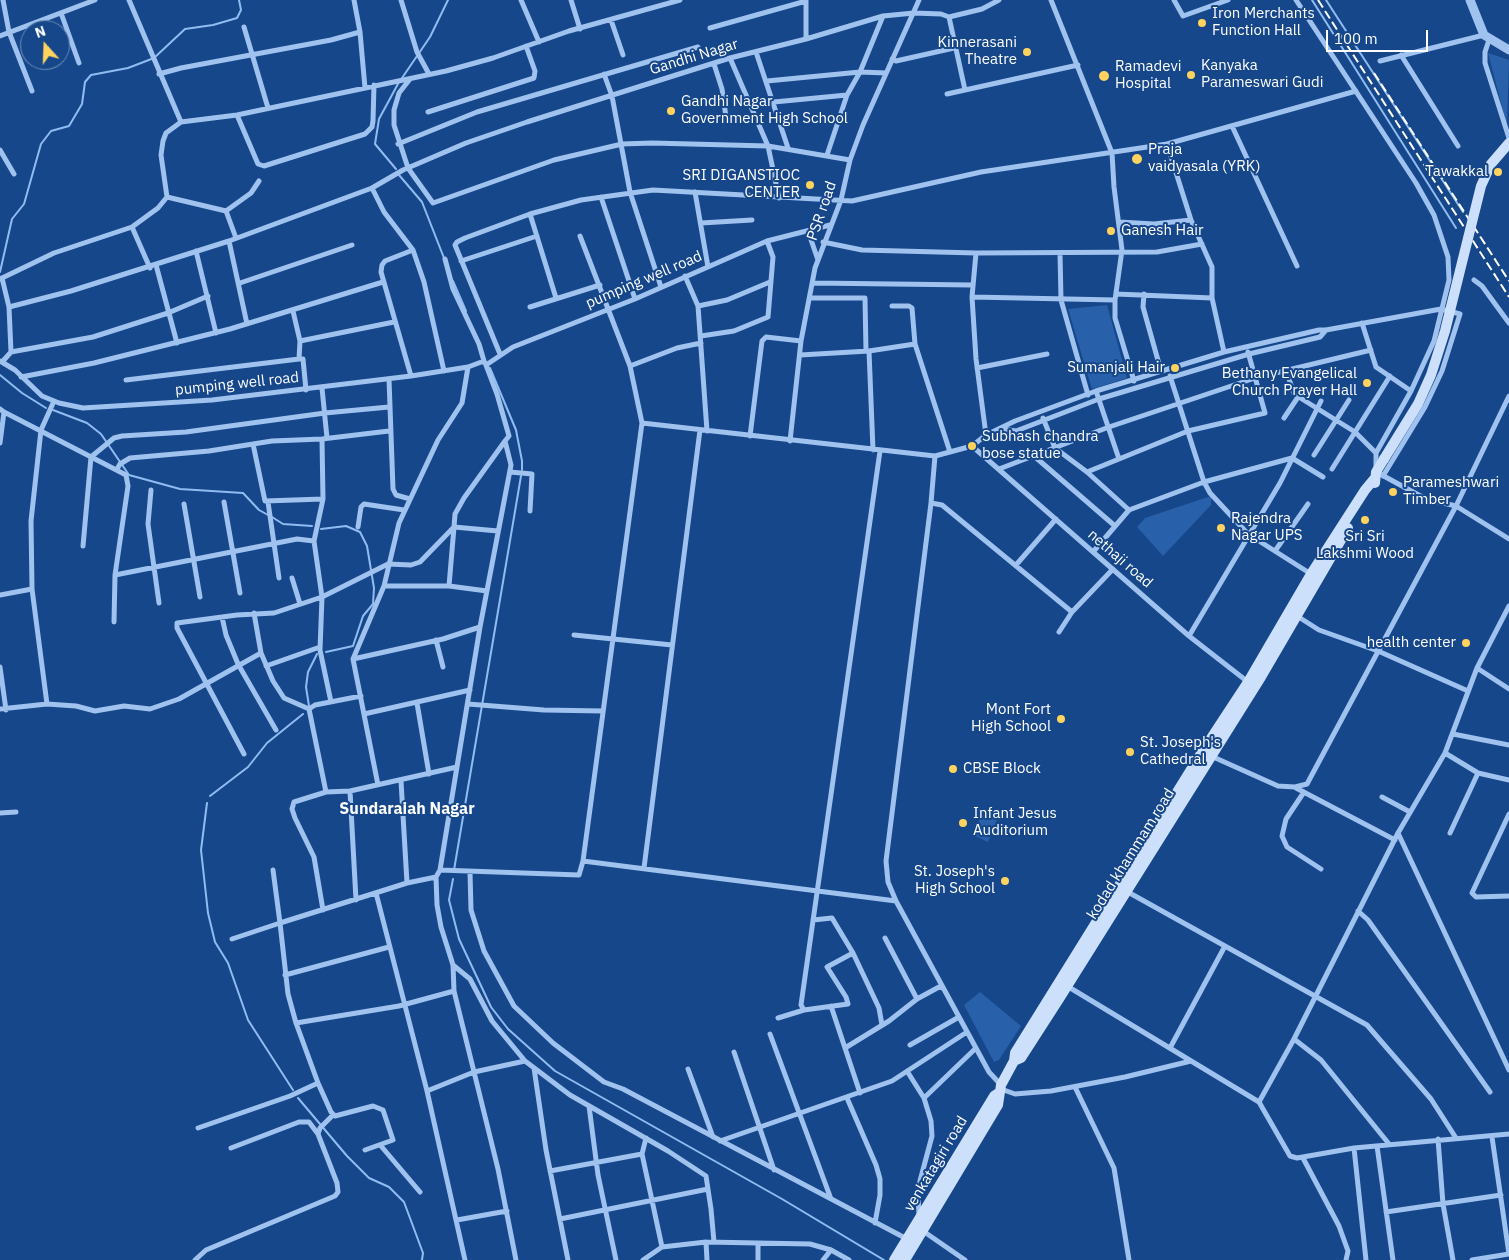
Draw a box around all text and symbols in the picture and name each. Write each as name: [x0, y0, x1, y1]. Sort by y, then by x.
place label: Iron Merchants Function Hall: [1212, 5, 1315, 40]
marker: Iron Merchants Function Hall: [1196, 17, 1208, 29]
north arrow: [20, 20, 70, 70]
scale bar: [1329, 20, 1432, 52]
text: N: [32, 22, 48, 42]
text: 100 m: [1334, 29, 1378, 48]
place label: Kinnerasani Theatre: [937, 34, 1017, 69]
street label: Gandhi Nagar: [648, 35, 740, 79]
marker: Kinnerasani Theatre: [1021, 46, 1033, 58]
place label: Kanyaka Parameswari Gudi: [1201, 57, 1323, 92]
place label: Ramadevi Hospital: [1115, 58, 1182, 93]
marker: Ramadevi Hospital: [1097, 69, 1111, 83]
marker: Kanyaka Parameswari Gudi: [1185, 69, 1197, 81]
place label: Gandhi Nagar Government High School: [681, 93, 848, 128]
marker: Gandhi Nagar Government High School: [665, 105, 677, 117]
place label: Praja vaidyasala (YRK): [1148, 141, 1260, 176]
marker: Praja vaidyasala (YRK): [1130, 152, 1144, 166]
place label: Tawakkal: [1425, 163, 1488, 181]
marker: Tawakkal: [1492, 166, 1504, 178]
place label: SRI DIGANSTIOC CENTER: [683, 167, 800, 202]
street label: PSR road: [803, 179, 841, 243]
marker: SRI DIGANSTIOC CENTER: [804, 179, 816, 191]
place label: Ganesh Hair: [1121, 222, 1203, 240]
marker: Ganesh Hair: [1105, 225, 1117, 237]
street label: pumping well road: [583, 247, 705, 313]
place label: Sumanjali Hair: [1067, 359, 1165, 377]
marker: Sumanjali Hair: [1169, 362, 1181, 374]
place label: Bethany Evangelical Church Prayer Hall: [1222, 365, 1357, 400]
street label: pumping well road: [174, 369, 300, 399]
marker: Bethany Evangelical Church Prayer Hall: [1361, 377, 1373, 389]
place label: Subhash chandra bose statue: [982, 428, 1099, 463]
marker: Subhash chandra bose statue: [966, 440, 978, 452]
place label: Parameshwari Timber: [1403, 474, 1499, 509]
marker: Parameshwari Timber: [1387, 486, 1399, 498]
place label: Rajendra Nagar UPS: [1231, 510, 1303, 545]
marker: Sri Sri Lakshmi Wood: [1359, 514, 1371, 526]
marker: Rajendra Nagar UPS: [1215, 522, 1227, 534]
street label: nethaji road: [1084, 526, 1156, 592]
place label: Sri Sri Lakshmi Wood: [1316, 528, 1414, 563]
place label: health center: [1367, 634, 1456, 652]
marker: health center: [1460, 637, 1472, 649]
place label: Mont Fort High School: [971, 701, 1051, 736]
marker: Mont Fort High School: [1055, 713, 1067, 725]
place label: St. Joseph's Cathedral: [1140, 734, 1221, 769]
marker: St. Joseph's Cathedral: [1124, 746, 1136, 758]
place label: CBSE Block: [963, 760, 1041, 778]
marker: CBSE Block: [947, 763, 959, 775]
street label: kodad khammam road: [1083, 785, 1179, 923]
district label: Sundaraiah Nagar: [339, 799, 475, 819]
place label: Infant Jesus Auditorium: [973, 805, 1057, 840]
marker: Infant Jesus Auditorium: [957, 817, 969, 829]
place label: St. Joseph's High School: [914, 863, 995, 898]
marker: St. Joseph's High School: [999, 875, 1011, 887]
street label: venkatagiri road: [900, 1113, 972, 1215]

